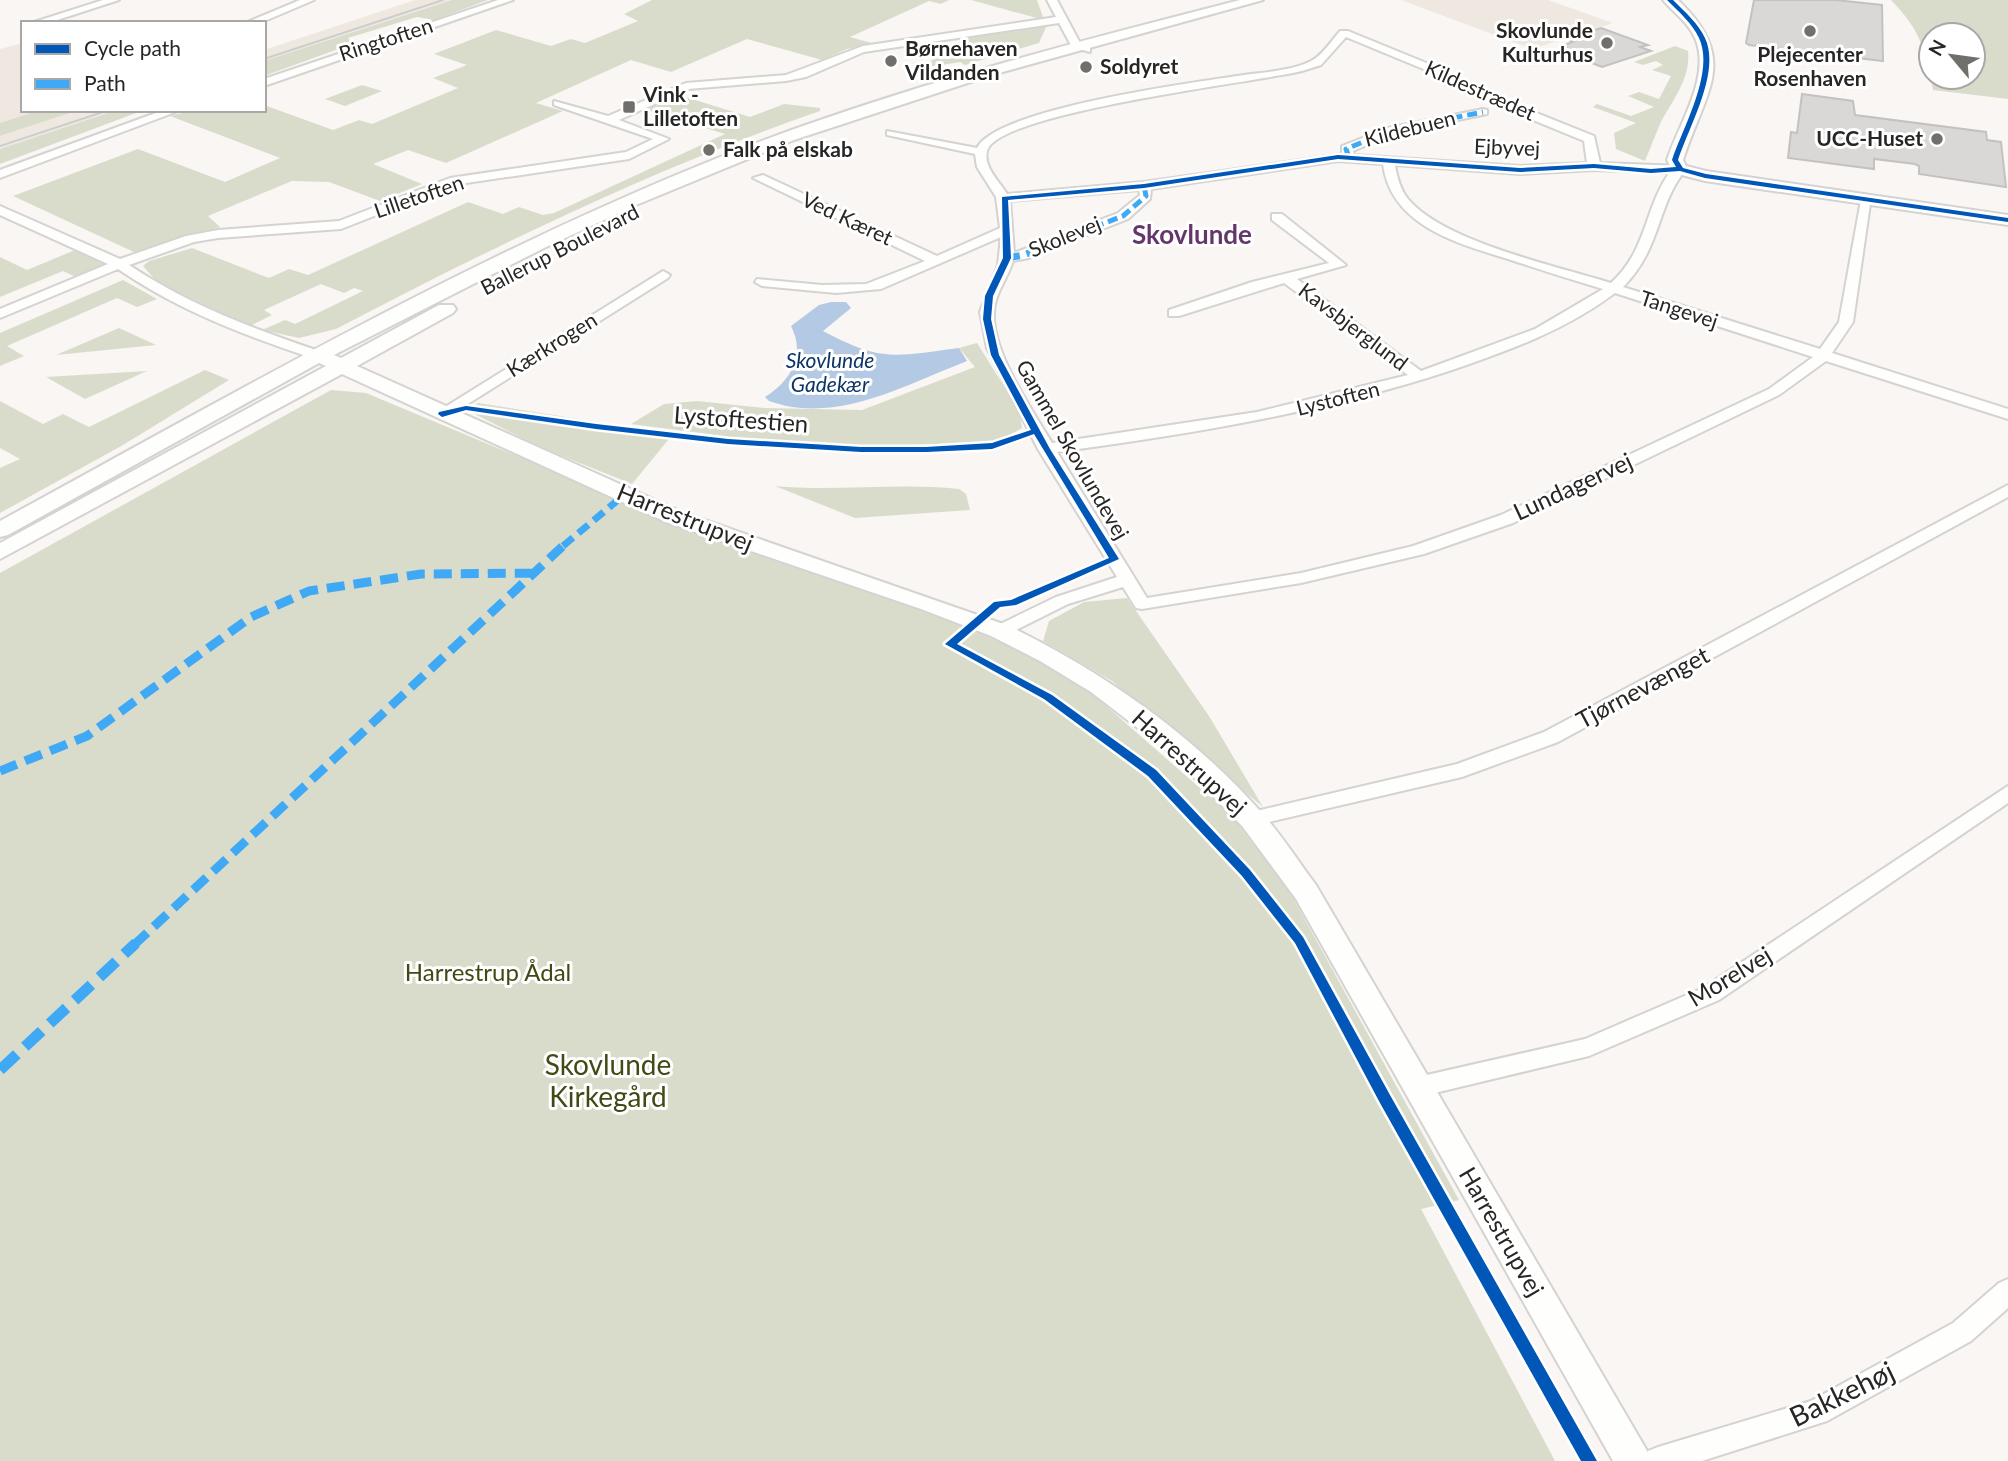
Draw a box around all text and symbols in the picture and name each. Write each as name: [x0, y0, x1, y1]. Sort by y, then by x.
street label: Ringtoften: [336, 12, 436, 65]
place label: Skovlunde Kulturhus: [1496, 17, 1593, 66]
legend: [21, 21, 266, 112]
north arrow: [1917, 21, 1987, 91]
marker: Plejecenter Rosenhaven: [1802, 23, 1818, 39]
text: Cycle path: [84, 35, 181, 60]
place label: Børnehaven Vildanden: [904, 35, 1018, 84]
marker: Skovlunde Kulturhus: [1599, 35, 1615, 51]
text: N: [1923, 36, 1950, 59]
place label: Plejecenter Rosenhaven: [1753, 41, 1867, 90]
marker: Børnehaven Vildanden: [883, 53, 899, 69]
place label: Soldyret: [1100, 53, 1178, 78]
street label: Kildestrædet: [1422, 54, 1540, 125]
marker: Soldyret: [1078, 59, 1094, 75]
text: Path: [84, 70, 126, 95]
place label: Vink - Lilletoften: [642, 81, 738, 130]
marker: Vink - Lilletoften: [621, 99, 637, 115]
street label: Kildebuen: [1361, 104, 1458, 151]
place label: UCC-Huset: [1816, 125, 1923, 150]
marker: UCC-Huset: [1929, 131, 1945, 147]
street label: Ejbyvej: [1474, 133, 1541, 160]
place label: Falk på elskab: [723, 136, 853, 161]
marker: Falk på elskab: [701, 142, 717, 158]
street label: Lilletoften: [370, 169, 467, 223]
street label: Ved Kæret: [798, 186, 897, 250]
street label: Ballerup Boulevard: [476, 198, 643, 299]
street label: Skolevej: [1025, 210, 1104, 261]
district label: Skovlunde: [1132, 218, 1252, 250]
street label: Kavsbjerglund: [1294, 277, 1413, 375]
street label: Tangevej: [1637, 284, 1722, 333]
street label: Kærkrogen: [501, 306, 601, 381]
water label: Skovlunde Gadekær: [786, 347, 874, 396]
street label: Gammel Skovlundevej: [1012, 355, 1135, 543]
street label: Lystoften: [1293, 375, 1382, 420]
street label: Lystoftestien: [673, 399, 809, 438]
street label: Lundagervej: [1508, 445, 1636, 526]
street label: Harrestrupvej: [613, 476, 758, 557]
street label: Tjørnevænget: [1571, 639, 1714, 734]
street label: Harrestrupvej: [1127, 703, 1253, 821]
street label: Morelvej: [1682, 939, 1776, 1012]
park label: Harrestrup Ådal: [405, 957, 571, 986]
park label: Skovlunde Kirkegård: [545, 1047, 671, 1113]
street label: Harrestrupvej: [1454, 1162, 1551, 1301]
street label: Bakkehøj: [1784, 1353, 1900, 1433]

